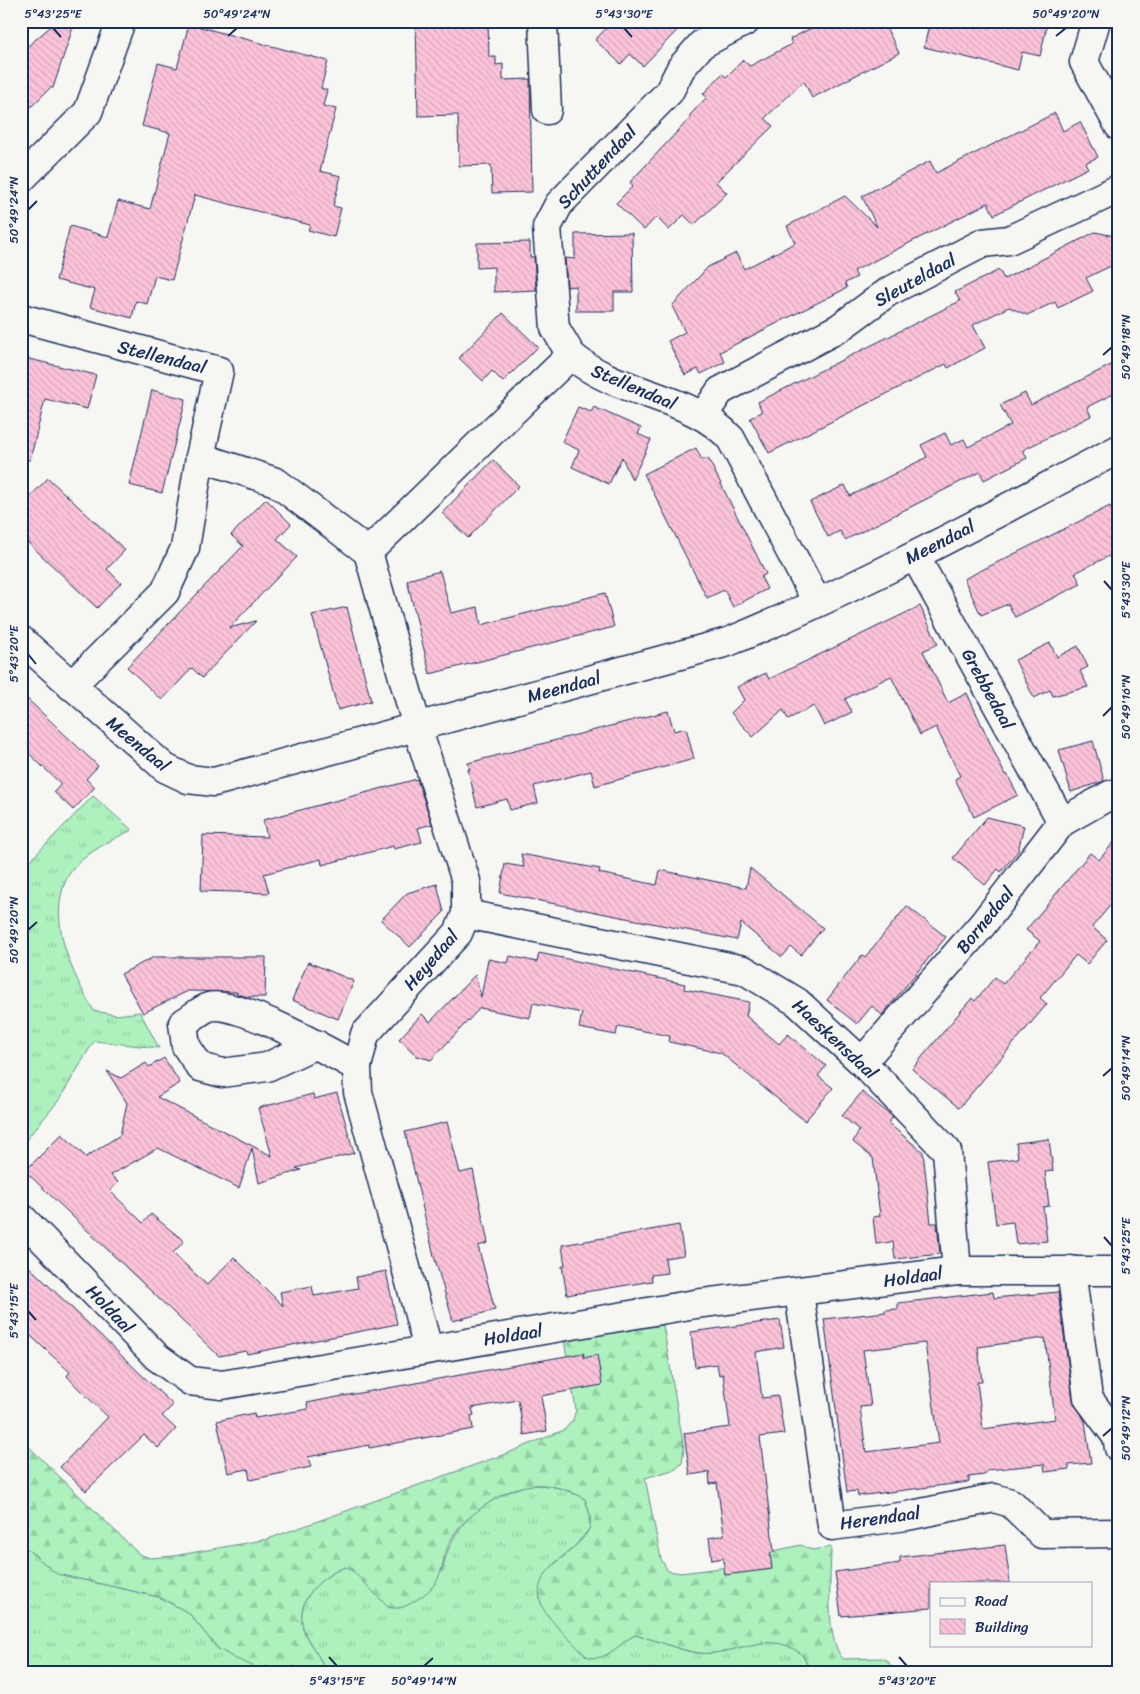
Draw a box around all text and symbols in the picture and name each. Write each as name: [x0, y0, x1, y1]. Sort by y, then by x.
text: 5°43'25"E: [25, 3, 83, 25]
text: 50°49'24"N: [203, 3, 271, 25]
text: 5°43'30"E: [596, 3, 654, 25]
text: 50°49'20"N: [1032, 3, 1100, 25]
street label: Schuttendaal: [549, 117, 645, 217]
text: 50°49'24"N: [3, 176, 25, 244]
street label: Sleuteldaal: [868, 244, 963, 316]
text: 50°49'18"N: [1115, 314, 1137, 380]
street label: Stellendaal: [114, 331, 211, 384]
street label: Stellendaal: [586, 355, 683, 420]
street label: Meendaal: [899, 510, 982, 573]
text: 5°43'30"E: [1115, 560, 1137, 618]
text: 5°43'20"E: [3, 624, 25, 683]
street label: Grebbedaal: [952, 642, 1024, 736]
street label: Meendaal: [523, 662, 605, 712]
text: 50°49'16"N: [1115, 674, 1137, 739]
street label: Meendaal: [99, 707, 178, 781]
street label: Bornedaal: [948, 878, 1023, 961]
text: 50°49'20"N: [3, 896, 25, 964]
street label: Heyedaal: [395, 921, 468, 998]
street label: Haeskensdaal: [784, 990, 886, 1088]
text: 50°49'14"N: [1115, 1035, 1137, 1101]
text: 5°43'25"E: [1115, 1216, 1137, 1274]
street label: Holdaal: [881, 1257, 946, 1297]
street label: Holdaal: [78, 1276, 143, 1342]
text: 5°43'15"E: [3, 1282, 25, 1339]
street label: Holdaal: [481, 1314, 546, 1355]
text: 50°49'12"N: [1115, 1395, 1137, 1460]
street label: Herendaal: [838, 1496, 923, 1539]
legend: [930, 1582, 1092, 1646]
text: Road: [975, 1588, 1008, 1614]
text: Building: [975, 1614, 1029, 1640]
text: 5°43'15"E: [309, 1670, 366, 1692]
text: 50°49'14"N: [391, 1670, 457, 1692]
text: 5°43'20"E: [878, 1670, 937, 1692]

